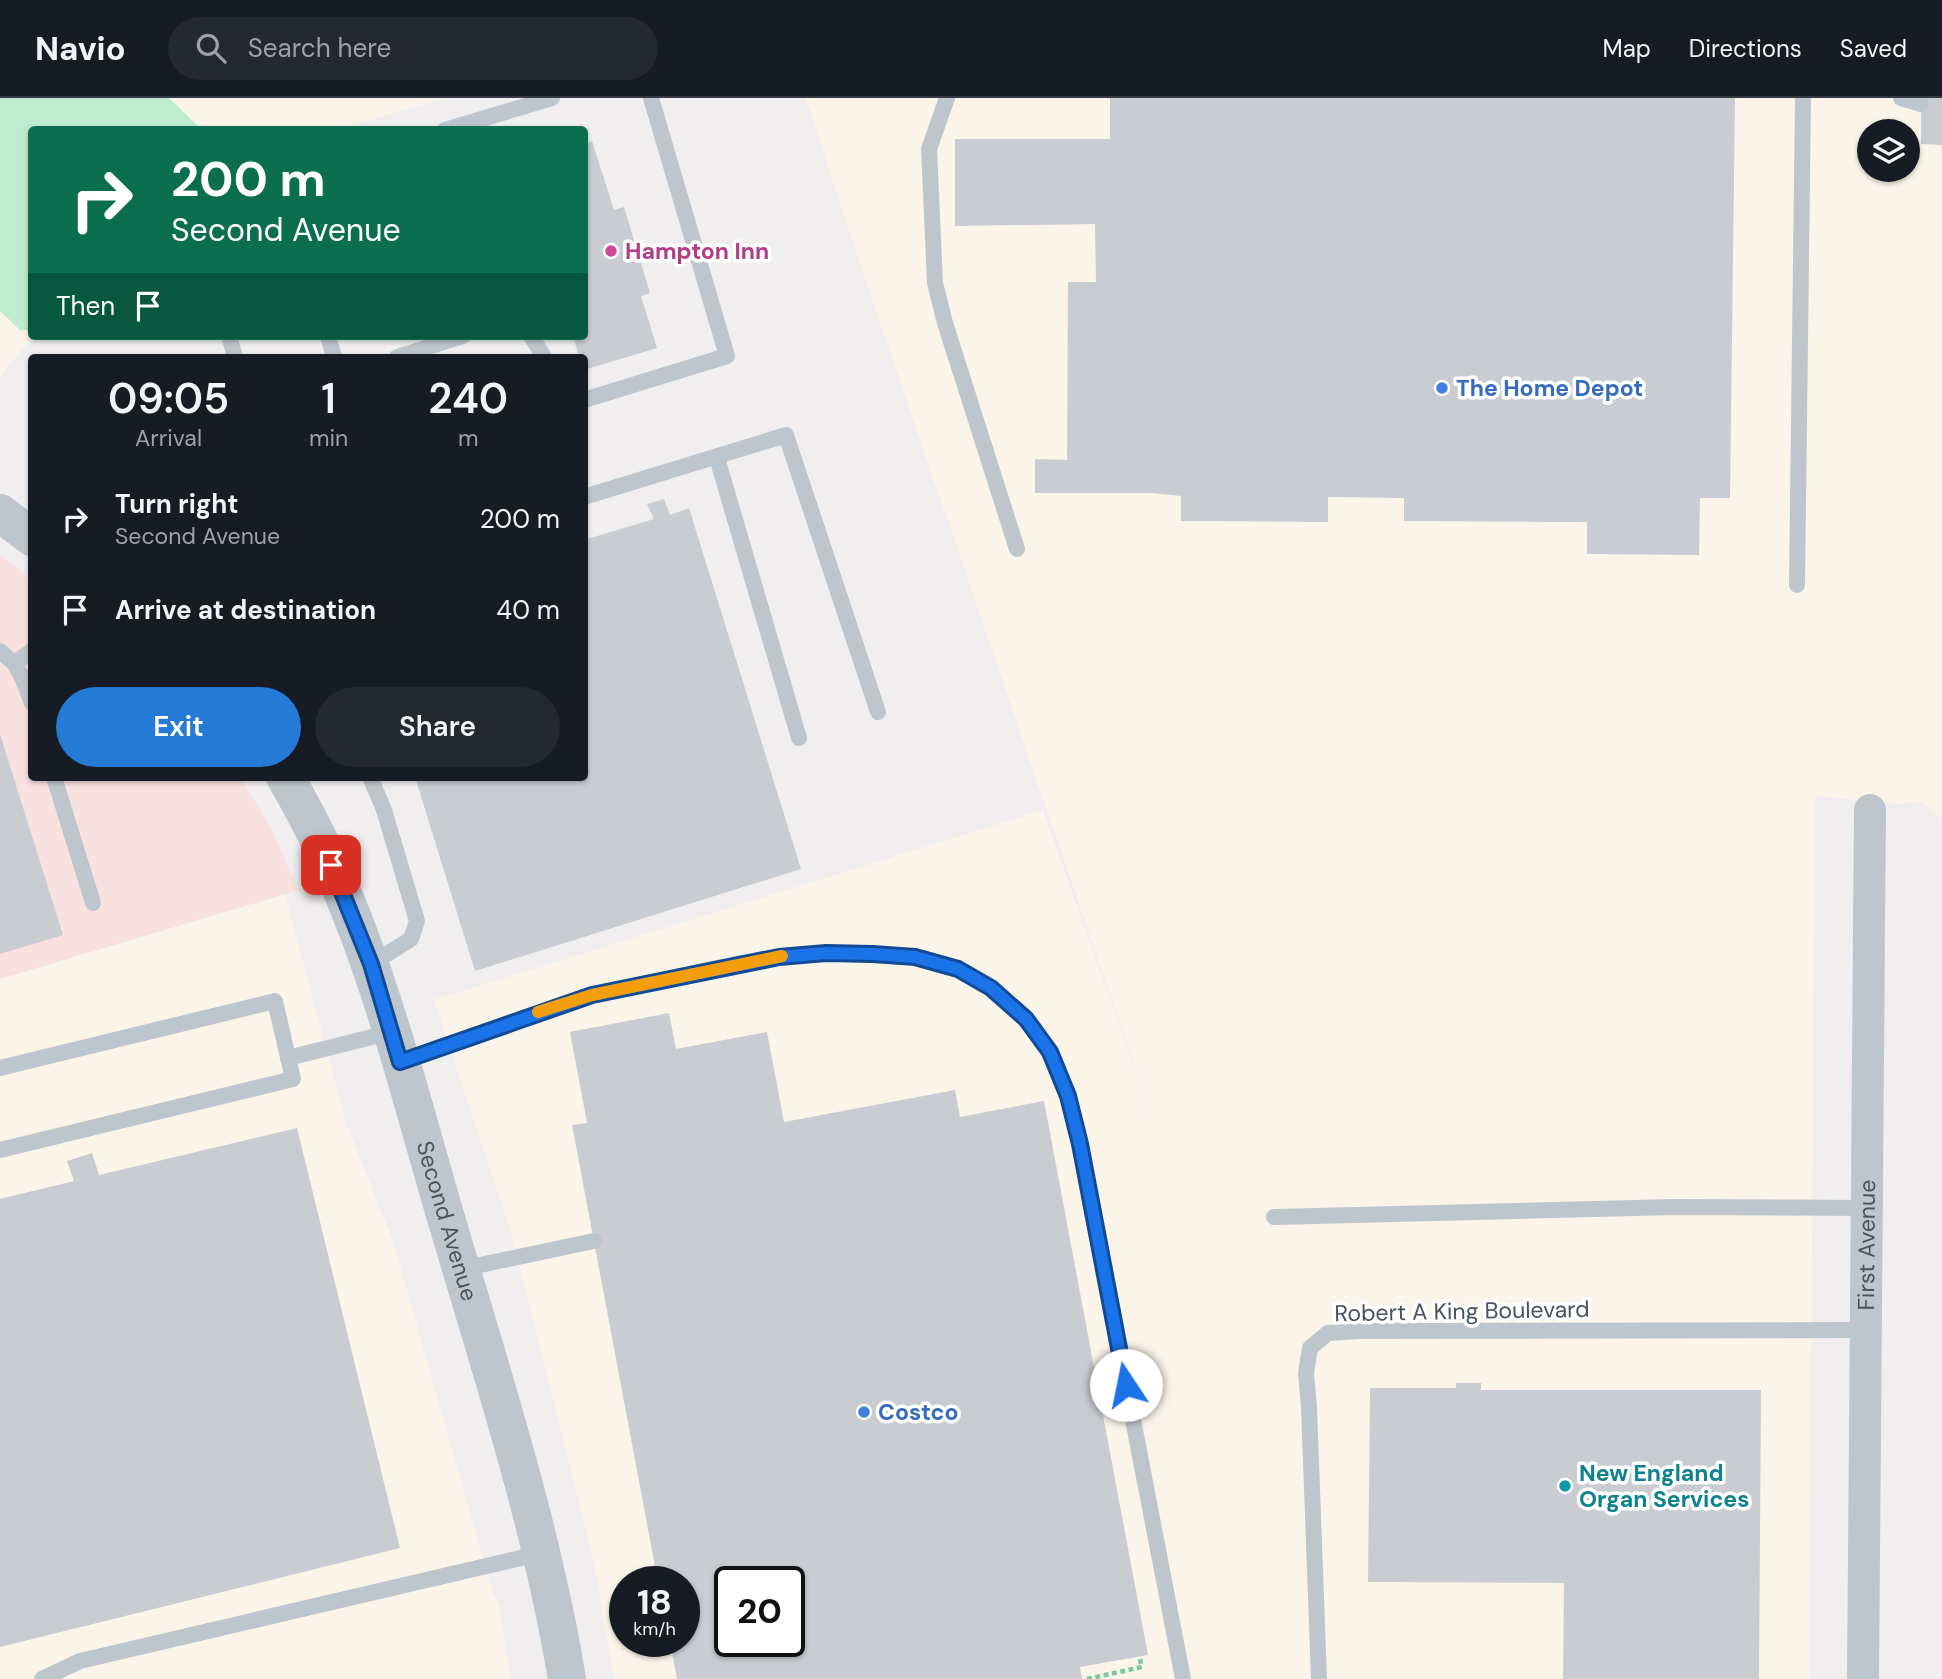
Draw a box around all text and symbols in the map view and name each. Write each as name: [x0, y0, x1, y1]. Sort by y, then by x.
search box: [168, 17, 658, 80]
text: Navio: [35, 27, 126, 70]
icon: search: [192, 29, 230, 67]
text: Search here: [248, 31, 391, 65]
text: Map: [1603, 33, 1651, 64]
text: Directions: [1689, 33, 1802, 64]
text: Saved: [1840, 33, 1907, 64]
map controls: [1857, 119, 1920, 182]
button: layers: [1857, 119, 1920, 182]
text: 200 m: [171, 147, 326, 211]
icon: right: [56, 154, 147, 245]
text: Second Avenue: [171, 209, 401, 251]
place label: Hampton Inn: [625, 236, 769, 266]
marker: Hampton Inn: [603, 243, 619, 259]
icon: arrive: [129, 287, 167, 325]
text: Then: [56, 289, 115, 323]
text: 09:05: [108, 371, 229, 426]
text: 1: [321, 371, 336, 426]
text: 240: [428, 371, 508, 426]
place label: The Home Depot: [1456, 373, 1643, 403]
marker: The Home Depot: [1434, 380, 1450, 396]
text: Arrival: [135, 423, 202, 453]
text: min: [309, 423, 348, 453]
text: m: [458, 423, 478, 453]
text: Turn right: [115, 487, 239, 521]
icon: right: [56, 500, 94, 538]
text: 200 m: [480, 502, 560, 536]
text: Second Avenue: [115, 521, 280, 551]
icon: arrive: [56, 591, 94, 629]
text: Arrive at destination: [115, 593, 376, 627]
text: 40 m: [496, 593, 560, 627]
button: Exit: [56, 687, 301, 767]
button: Share: [315, 687, 560, 767]
pin: [301, 835, 361, 895]
icon: arrive: [312, 846, 350, 884]
street label: Second Avenue: [410, 1138, 485, 1304]
street label: First Avenue: [1851, 1180, 1882, 1311]
street label: Robert A King Boulevard: [1334, 1294, 1590, 1328]
position arrow: [1089, 1348, 1163, 1422]
place label: Costco: [878, 1397, 959, 1427]
marker: Costco: [856, 1404, 872, 1420]
place label: New England Organ Services: [1579, 1458, 1749, 1514]
marker: New England Organ Services: [1557, 1478, 1573, 1494]
speed limit sign: 20: [714, 1566, 805, 1657]
text: 18: [637, 1579, 672, 1625]
text: km/h: [633, 1617, 676, 1641]

